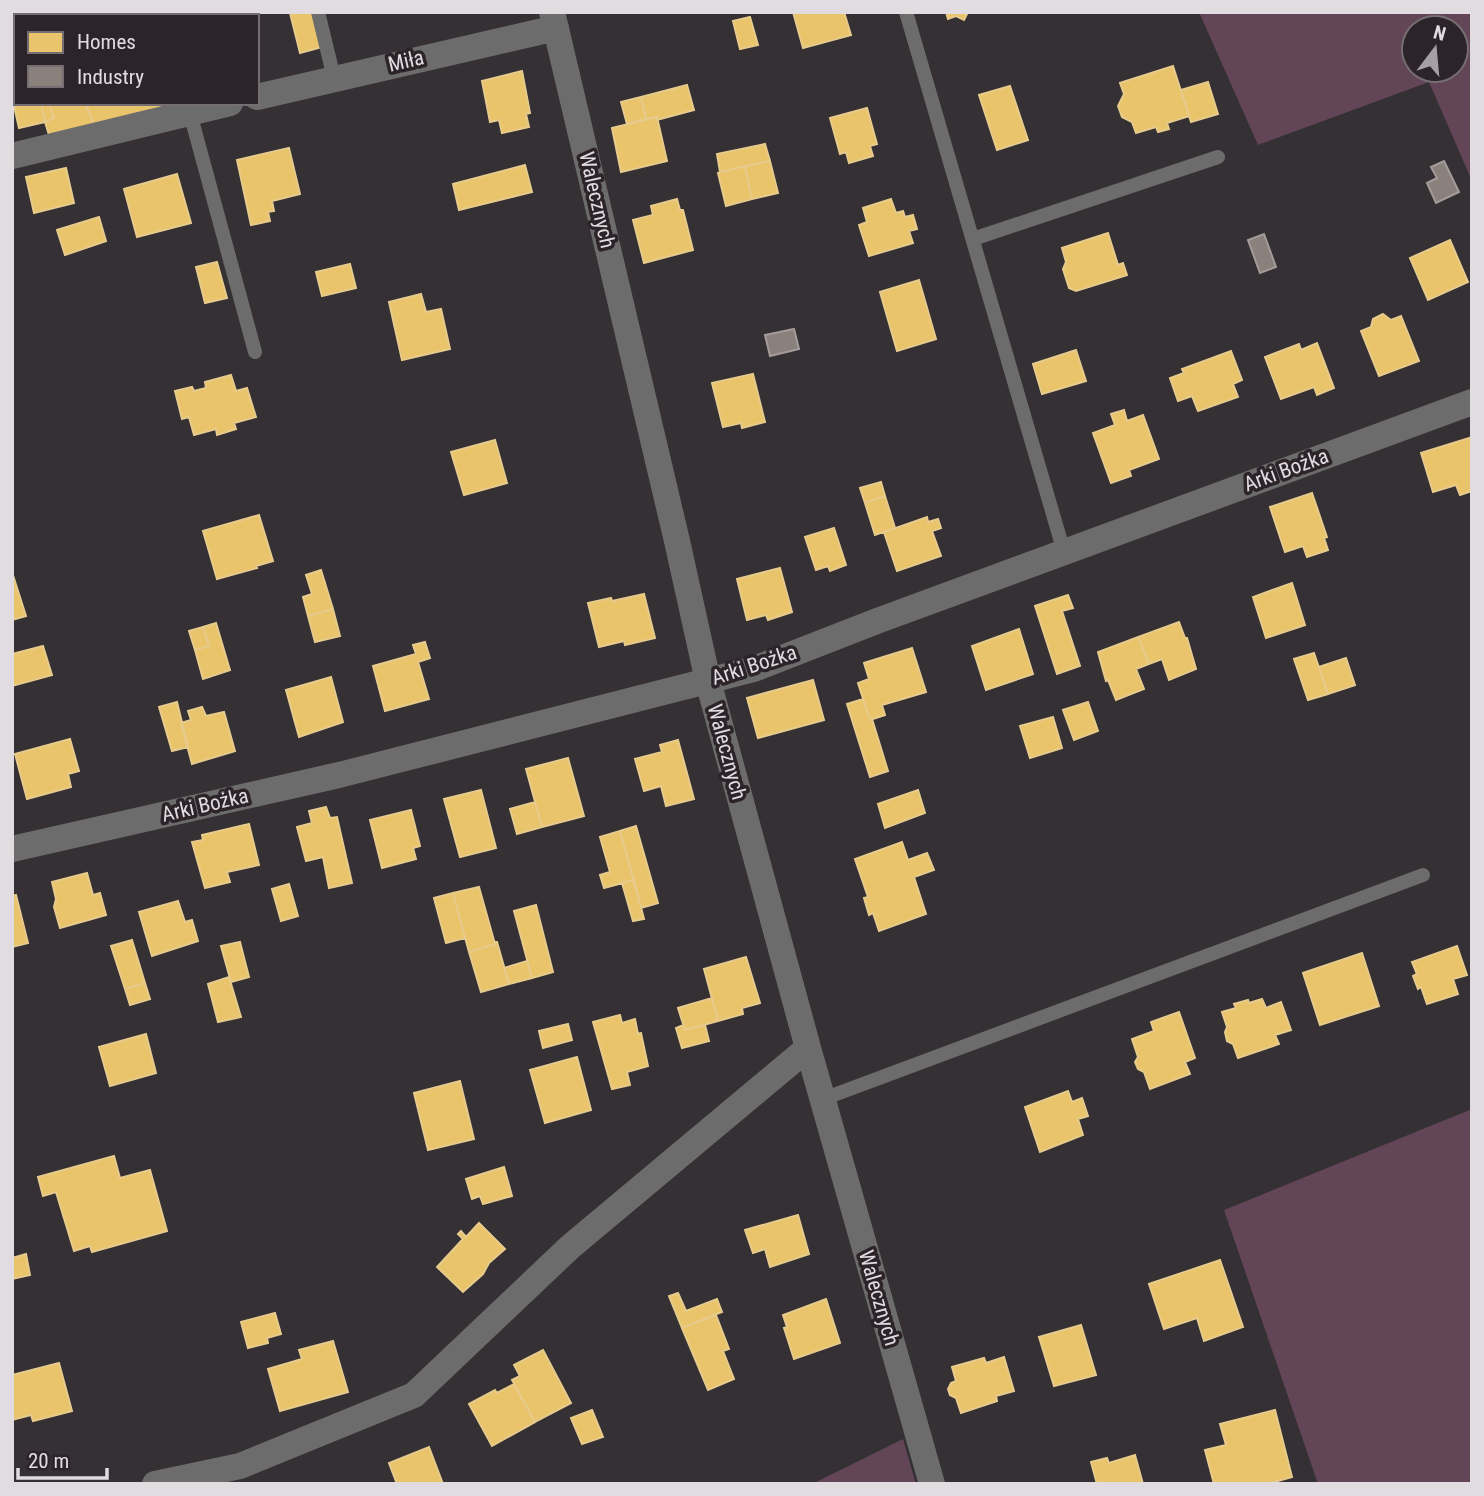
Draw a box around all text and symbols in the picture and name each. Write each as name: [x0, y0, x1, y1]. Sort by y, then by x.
legend: [14, 14, 259, 105]
north arrow: [1400, 14, 1470, 84]
text: N: [1431, 20, 1448, 46]
text: Homes: [77, 30, 136, 54]
street label: Miła: [386, 45, 426, 77]
text: Industry: [77, 65, 144, 89]
street label: Walecznych: [574, 150, 620, 250]
street label: Arki Bożka: [1240, 444, 1332, 496]
street label: Arki Bożka: [708, 640, 800, 690]
street label: Walecznych: [703, 702, 751, 802]
street label: Arki Bożka: [159, 783, 251, 827]
street label: Walecznych: [854, 1248, 904, 1348]
scale bar: [18, 1436, 107, 1480]
text: 20 m: [28, 1449, 69, 1473]

